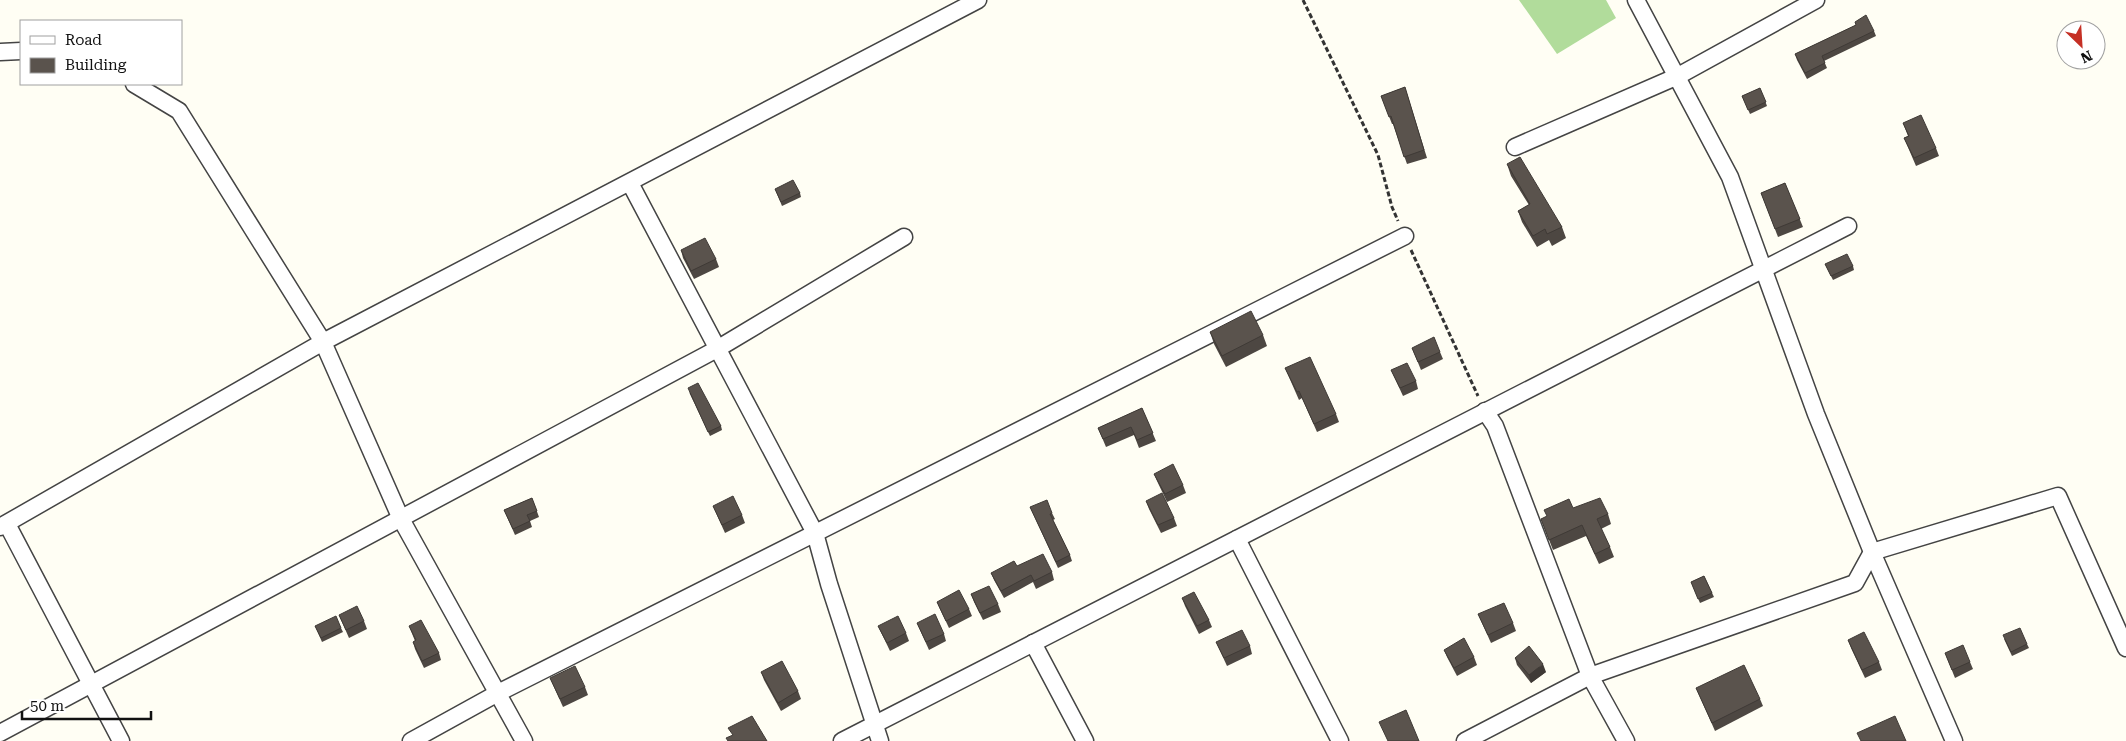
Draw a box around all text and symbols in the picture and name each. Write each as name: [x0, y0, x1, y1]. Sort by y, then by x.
legend: [20, 20, 182, 85]
north arrow: [2056, 20, 2106, 70]
text: Road: [65, 31, 102, 49]
text: N: [2078, 47, 2095, 66]
text: Building: [65, 56, 127, 74]
scale bar: [22, 688, 151, 720]
text: 50 m: [30, 697, 65, 715]

